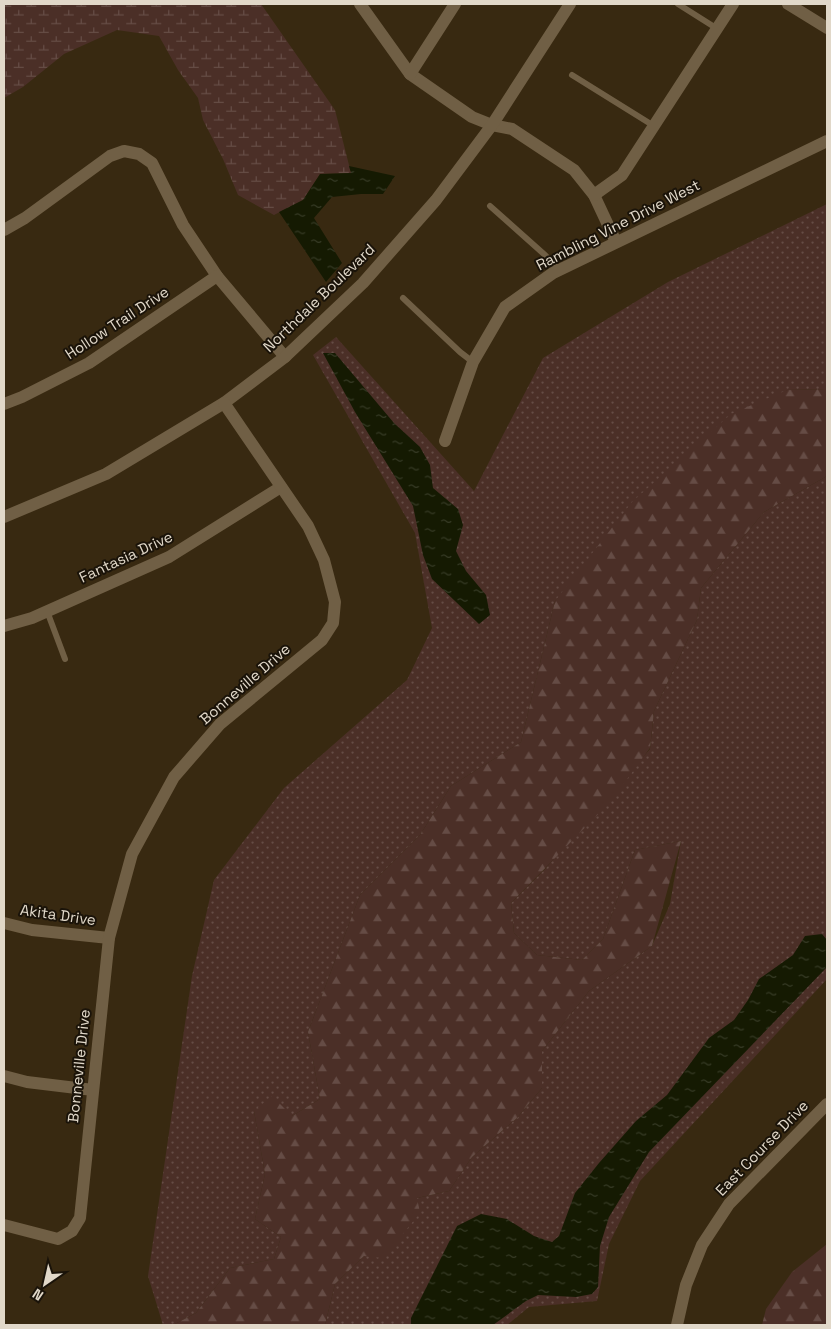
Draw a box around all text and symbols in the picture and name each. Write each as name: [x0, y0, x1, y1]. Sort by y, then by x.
street label: Rambling Vine Drive West: [533, 175, 703, 274]
street label: Northdale Boulevard: [259, 239, 378, 356]
street label: Hollow Trail Drive: [61, 282, 172, 363]
street label: Fantasia Drive: [76, 527, 176, 587]
street label: Bonneville Drive: [195, 639, 294, 728]
street label: Akita Drive: [19, 900, 97, 929]
street label: Bonneville Drive: [63, 1008, 94, 1124]
street label: East Course Drive: [711, 1096, 812, 1199]
north arrow: [20, 1259, 70, 1309]
text: N: [29, 1285, 47, 1305]

